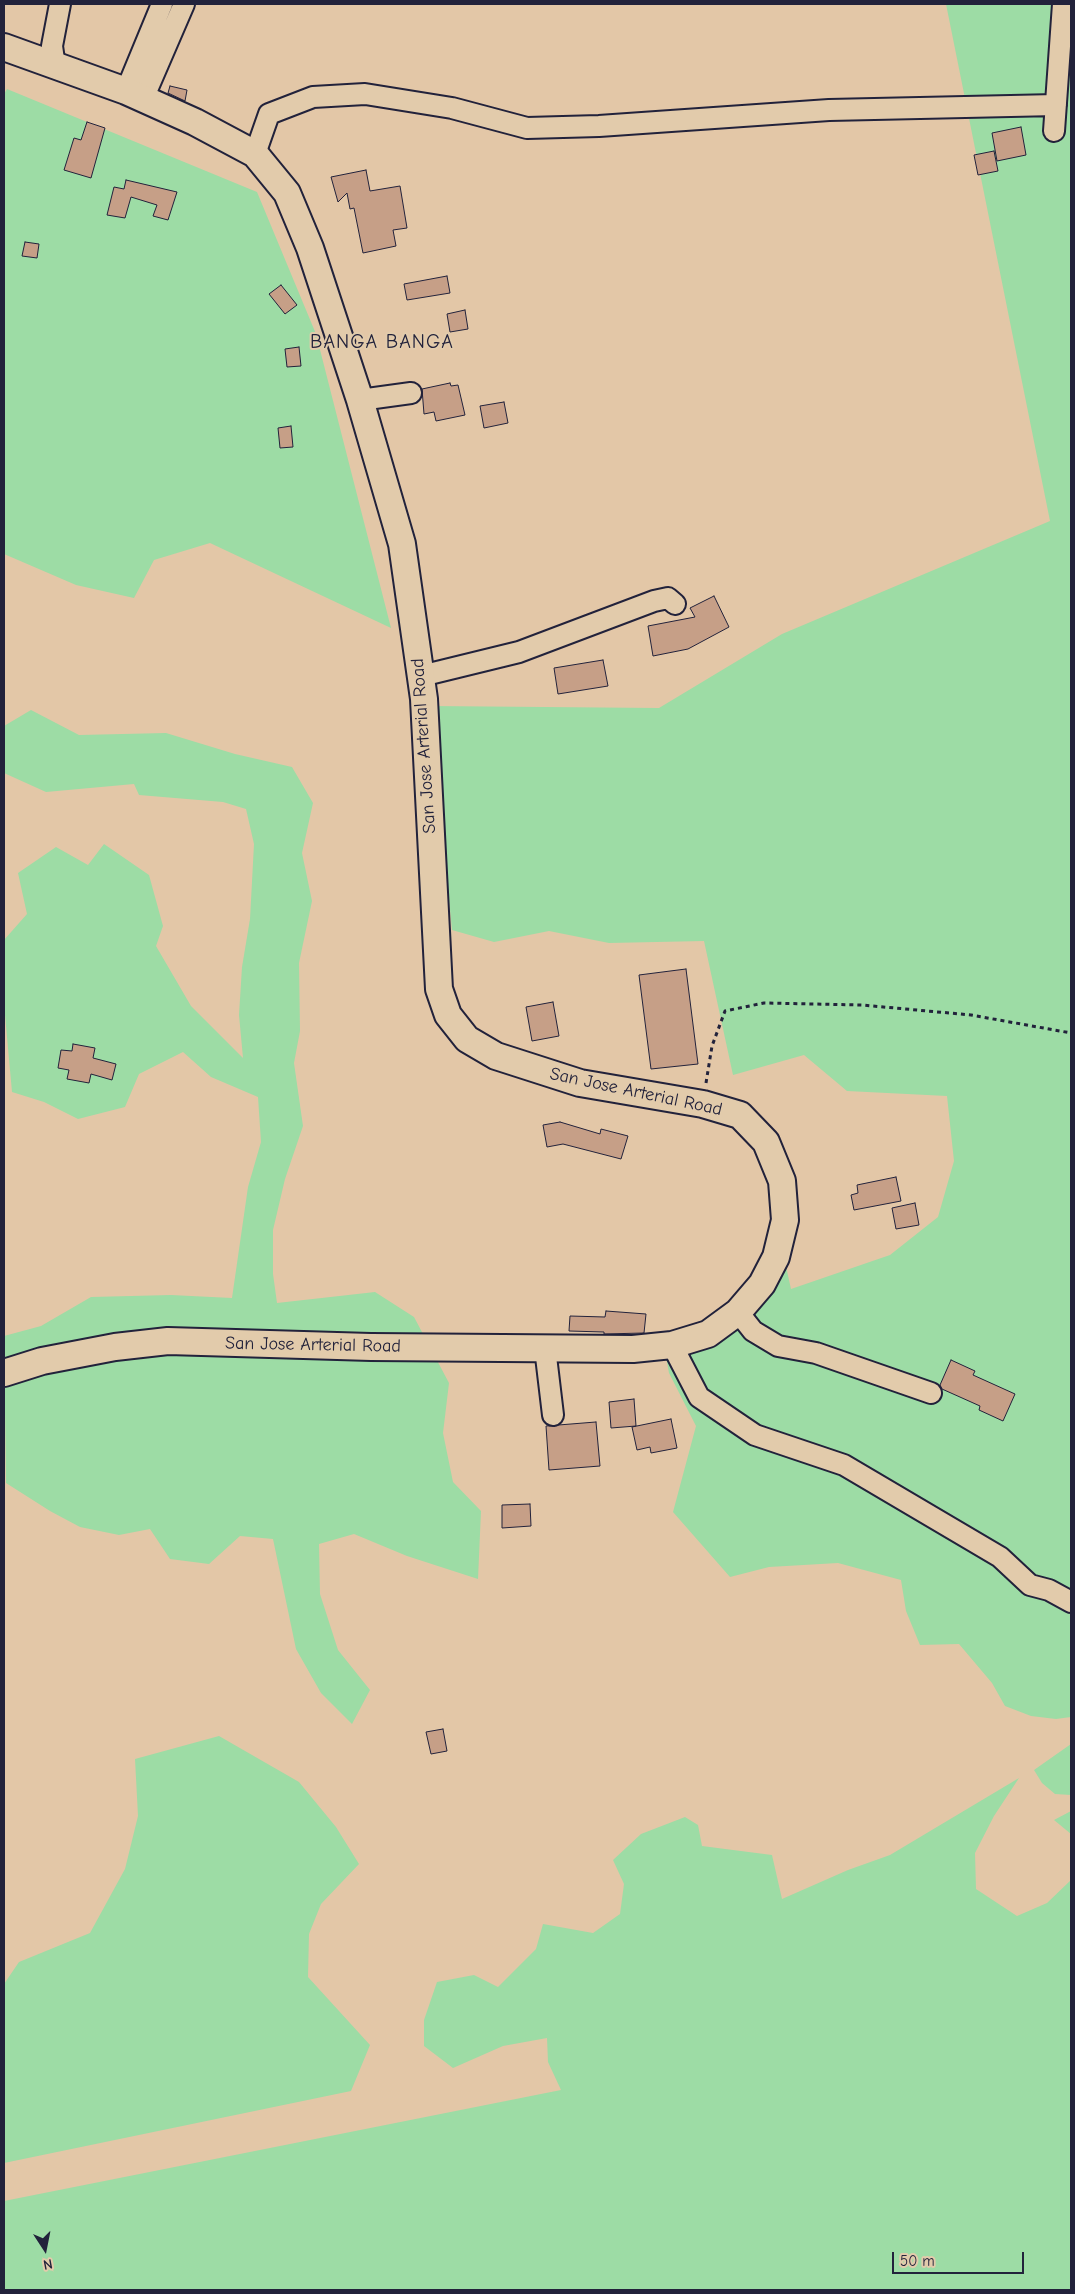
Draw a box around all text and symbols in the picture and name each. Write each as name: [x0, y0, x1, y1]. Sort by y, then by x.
district label: BANGA BANGA: [309, 330, 455, 354]
street label: San Jose Arterial Road: [407, 658, 441, 834]
street label: San Jose Arterial Road: [548, 1063, 724, 1121]
street label: San Jose Arterial Road: [225, 1333, 401, 1357]
north arrow: [20, 2224, 70, 2274]
scale bar: [895, 2242, 1028, 2274]
text: 50 m: [900, 2252, 935, 2270]
text: N: [42, 2255, 54, 2273]

